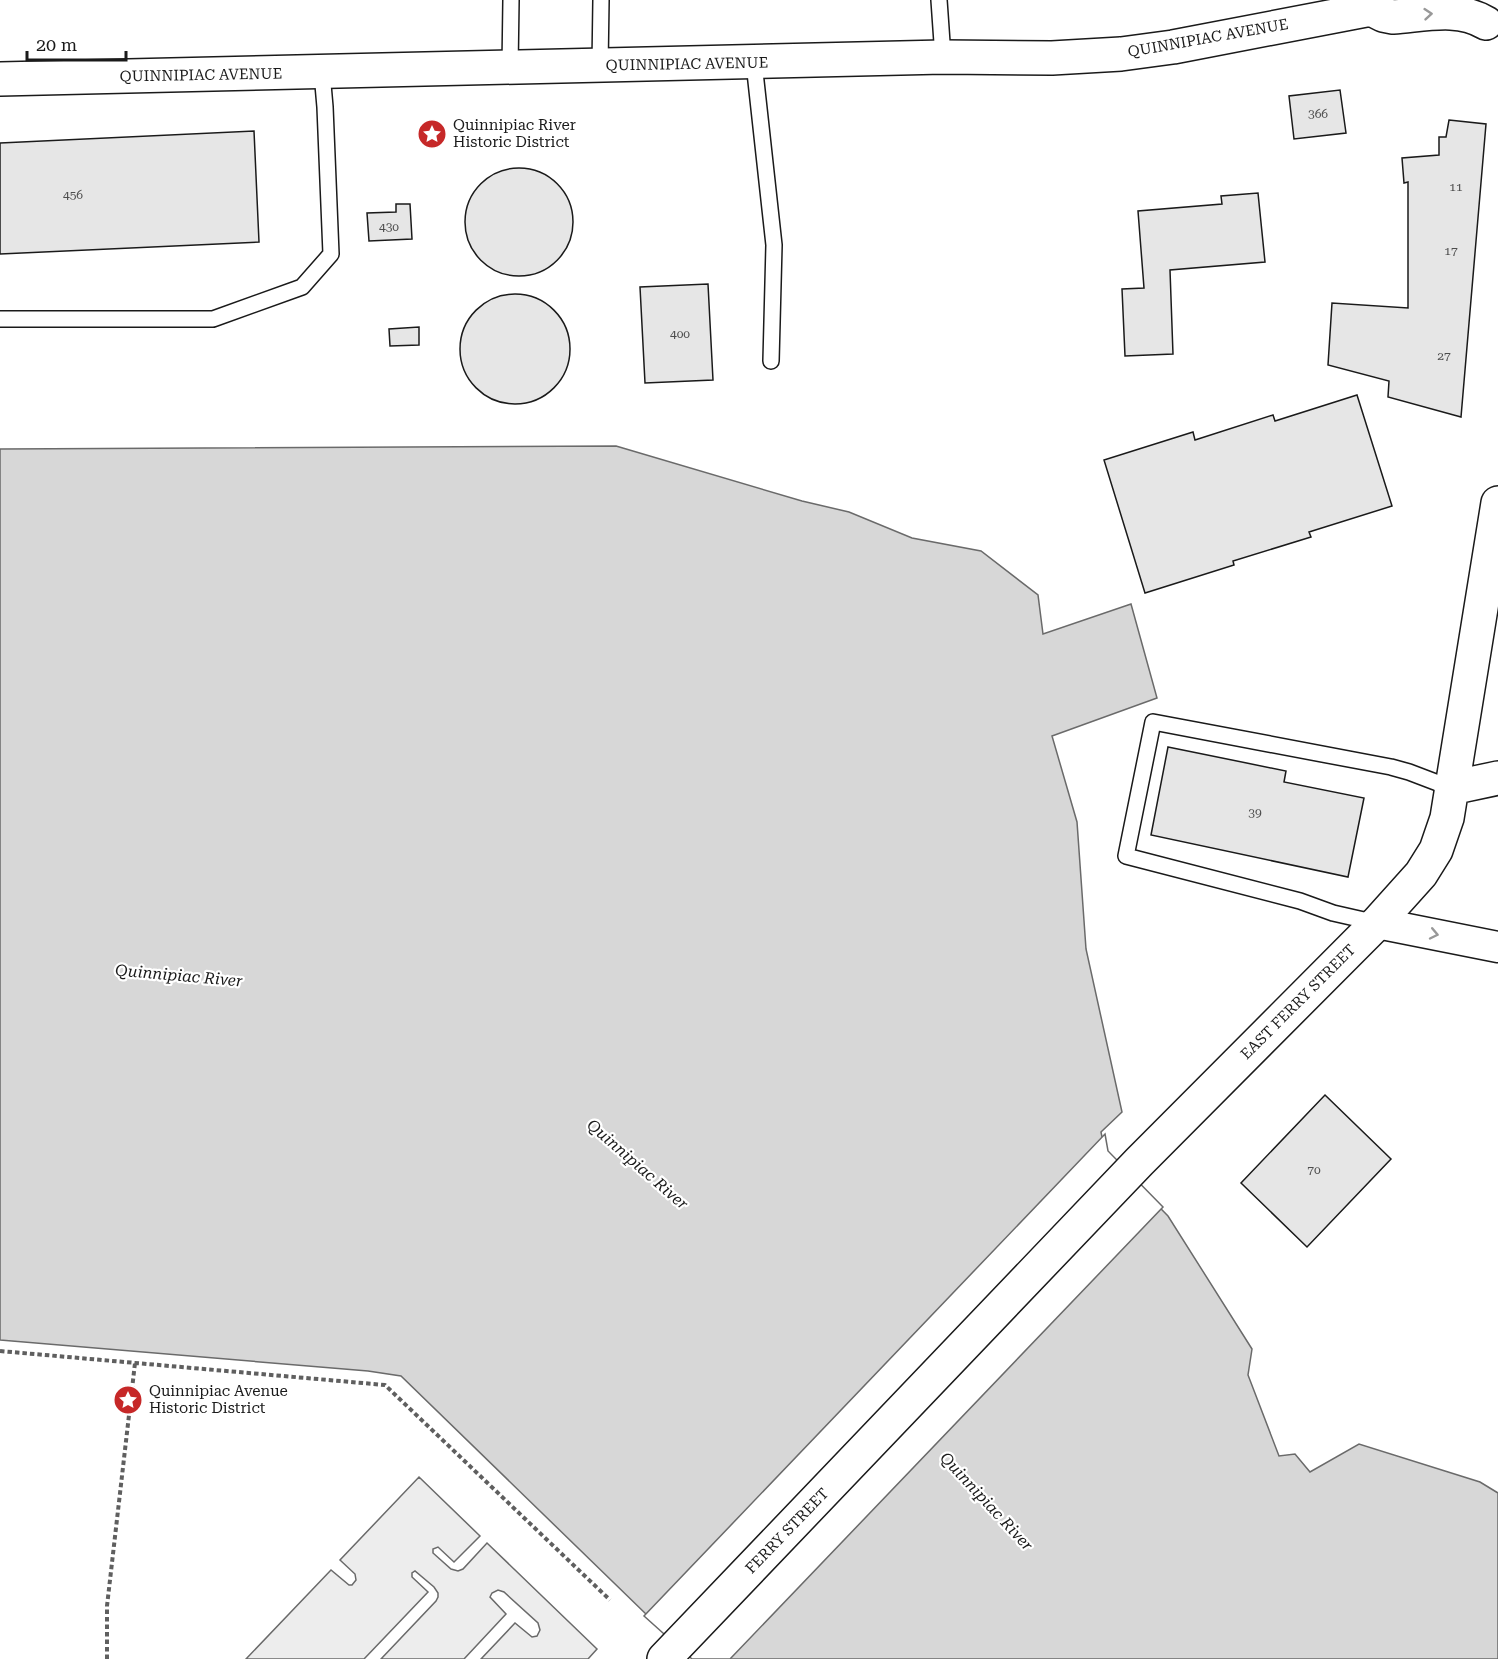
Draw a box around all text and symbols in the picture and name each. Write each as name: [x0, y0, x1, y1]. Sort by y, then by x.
one-way arrow: [1423, 8, 1432, 21]
street label: QUINNIPIAC AVENUE: [1126, 15, 1290, 61]
scale bar: [27, 24, 126, 62]
text: 20 m: [36, 34, 77, 55]
street label: QUINNIPIAC AVENUE: [606, 54, 768, 74]
street label: QUINNIPIAC AVENUE: [120, 65, 282, 85]
house number: 366: [1308, 107, 1328, 121]
place label: Quinnipiac River Historic District: [453, 116, 576, 151]
place icon: Quinnipiac River Historic District: [416, 118, 448, 150]
house number: 11: [1449, 180, 1463, 194]
house number: 456: [63, 188, 83, 202]
house number: 430: [379, 220, 399, 234]
house number: 17: [1444, 244, 1458, 258]
house number: 400: [670, 327, 690, 341]
house number: 27: [1437, 349, 1451, 363]
house number: 39: [1248, 806, 1262, 820]
one-way arrow: [1429, 927, 1439, 940]
street label: EAST FERRY STREET: [1237, 941, 1359, 1063]
water label: Quinnipiac River: [114, 960, 244, 991]
water label: Quinnipiac River: [583, 1115, 692, 1214]
house number: 70: [1307, 1163, 1321, 1177]
place label: Quinnipiac Avenue Historic District: [149, 1382, 288, 1417]
place icon: Quinnipiac Avenue Historic District: [112, 1384, 144, 1416]
water label: Quinnipiac River: [936, 1448, 1037, 1555]
street label: FERRY STREET: [742, 1485, 832, 1577]

